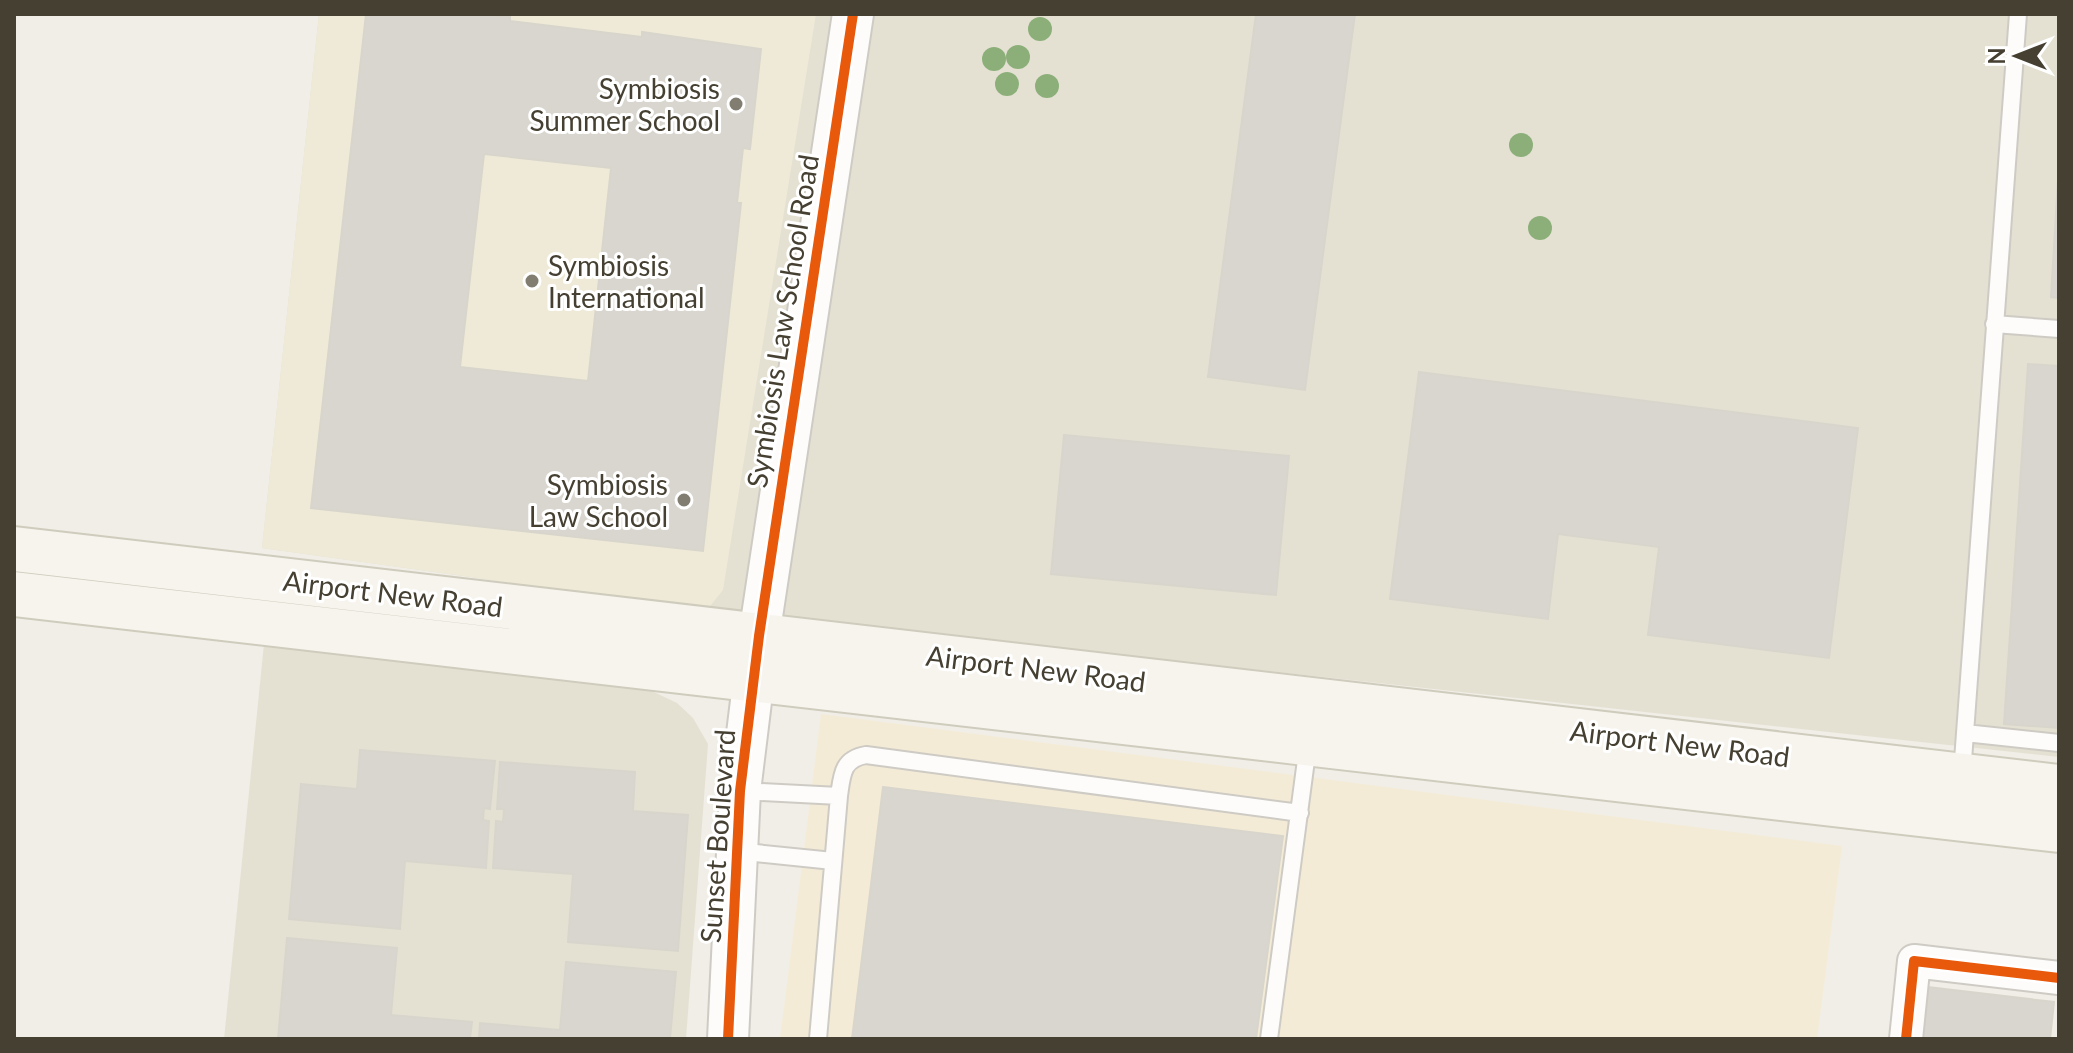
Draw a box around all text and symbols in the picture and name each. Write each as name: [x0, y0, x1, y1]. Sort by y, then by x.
north arrow: [1977, 16, 2057, 96]
text: N: [1983, 48, 2010, 64]
place label: Symbiosis Summer School: [529, 71, 720, 137]
marker: Symbiosis Summer School: [727, 95, 745, 113]
street label: Symbiosis Law School Road: [739, 152, 825, 490]
place label: Symbiosis International: [548, 248, 705, 314]
marker: Symbiosis International: [523, 272, 541, 290]
place label: Symbiosis Law School: [529, 467, 668, 533]
marker: Symbiosis Law School: [675, 491, 693, 509]
street label: Airport New Road: [281, 563, 505, 623]
street label: Airport New Road: [924, 638, 1148, 698]
street label: Airport New Road: [1568, 713, 1792, 773]
street label: Sunset Boulevard: [693, 728, 741, 944]

